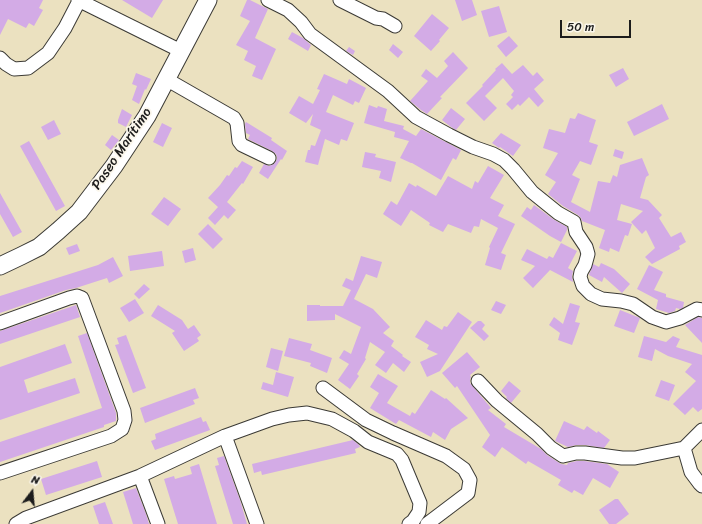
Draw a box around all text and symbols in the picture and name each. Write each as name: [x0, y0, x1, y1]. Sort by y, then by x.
scale bar: [562, 12, 633, 38]
text: 50 m: [567, 16, 594, 38]
street label: Paseo Marítimo: [88, 105, 156, 193]
text: N: [29, 470, 42, 490]
north arrow: [12, 472, 52, 512]

